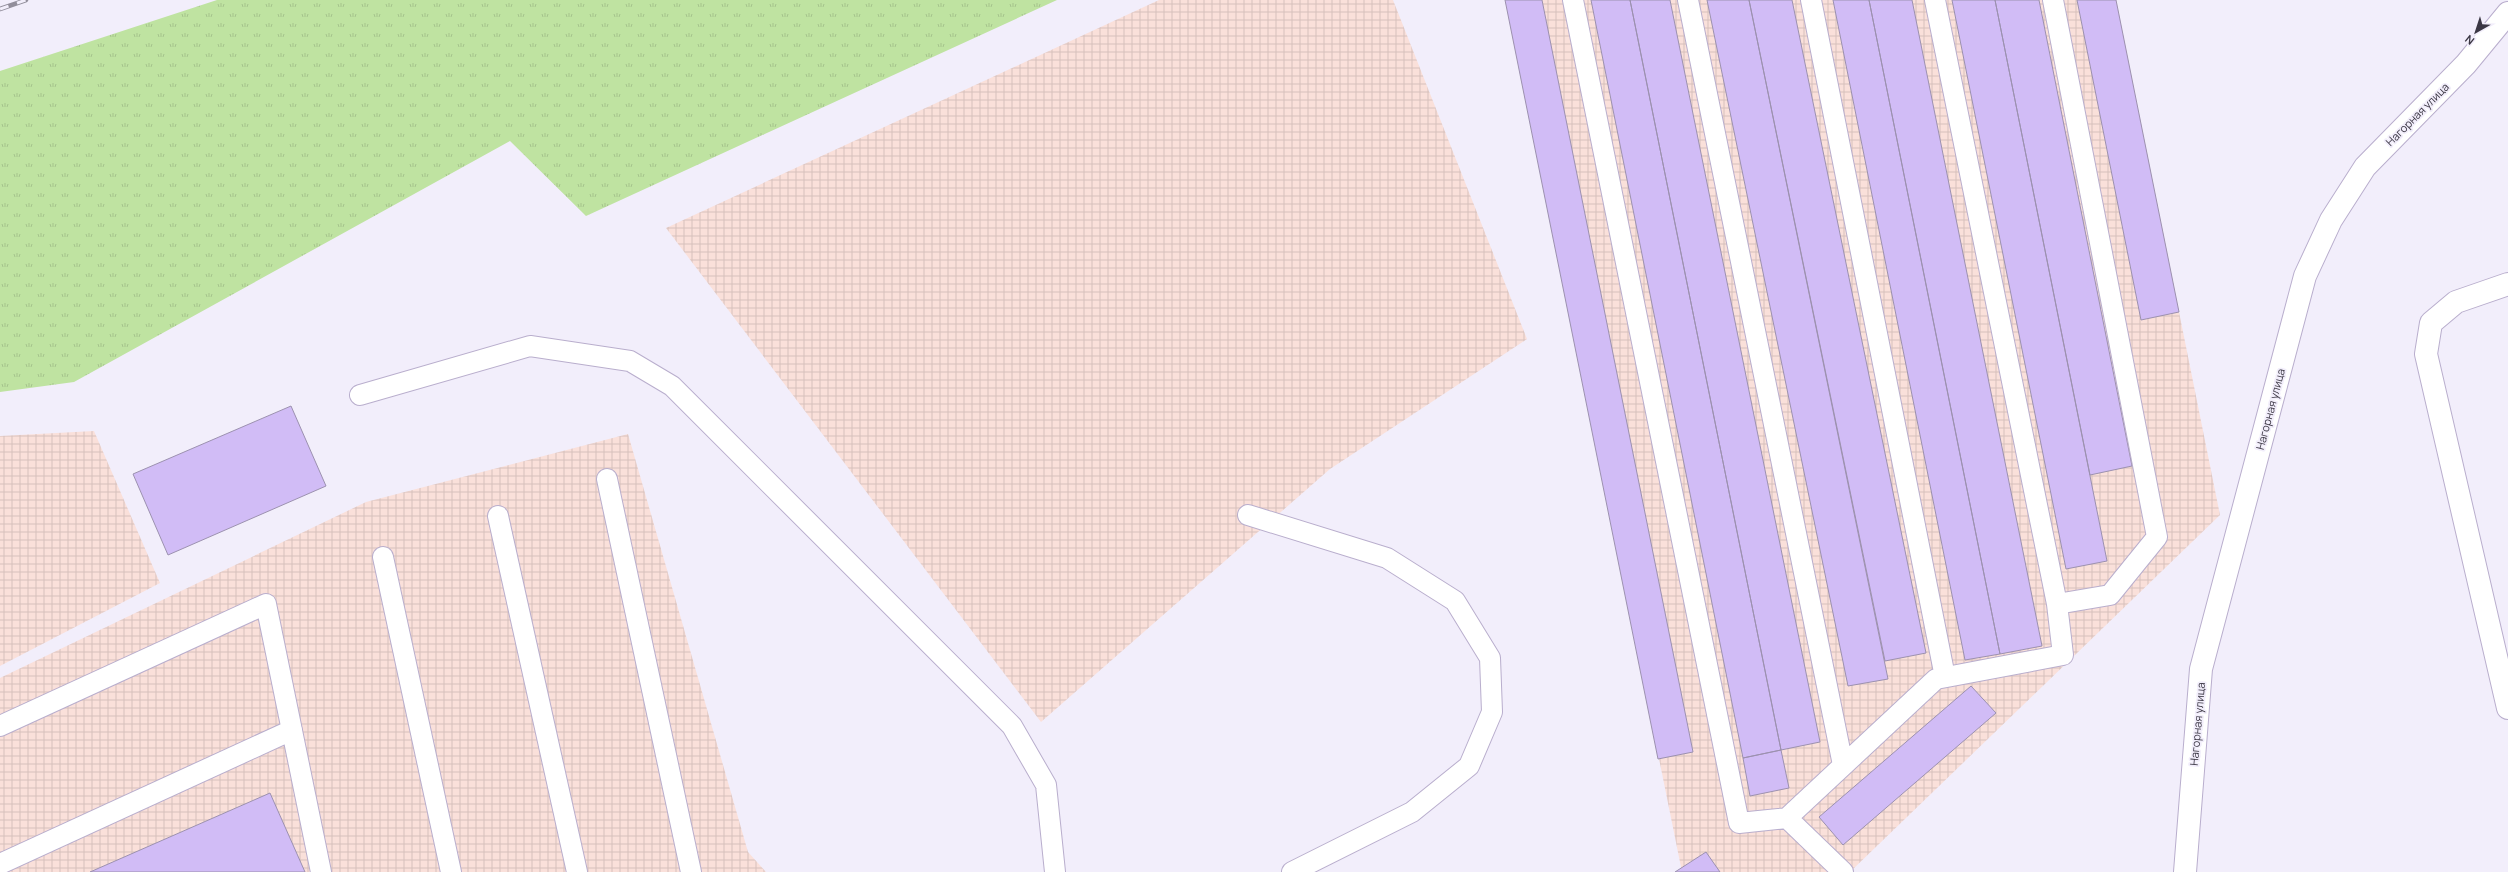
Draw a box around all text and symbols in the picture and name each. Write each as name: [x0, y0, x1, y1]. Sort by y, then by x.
north arrow: [2456, 12, 2496, 52]
text: N: [2462, 32, 2477, 48]
street label: Нагорная улица: [2382, 79, 2452, 149]
street label: Нагорная улица: [2252, 367, 2288, 451]
street label: Нагорная улица: [2186, 682, 2208, 766]

